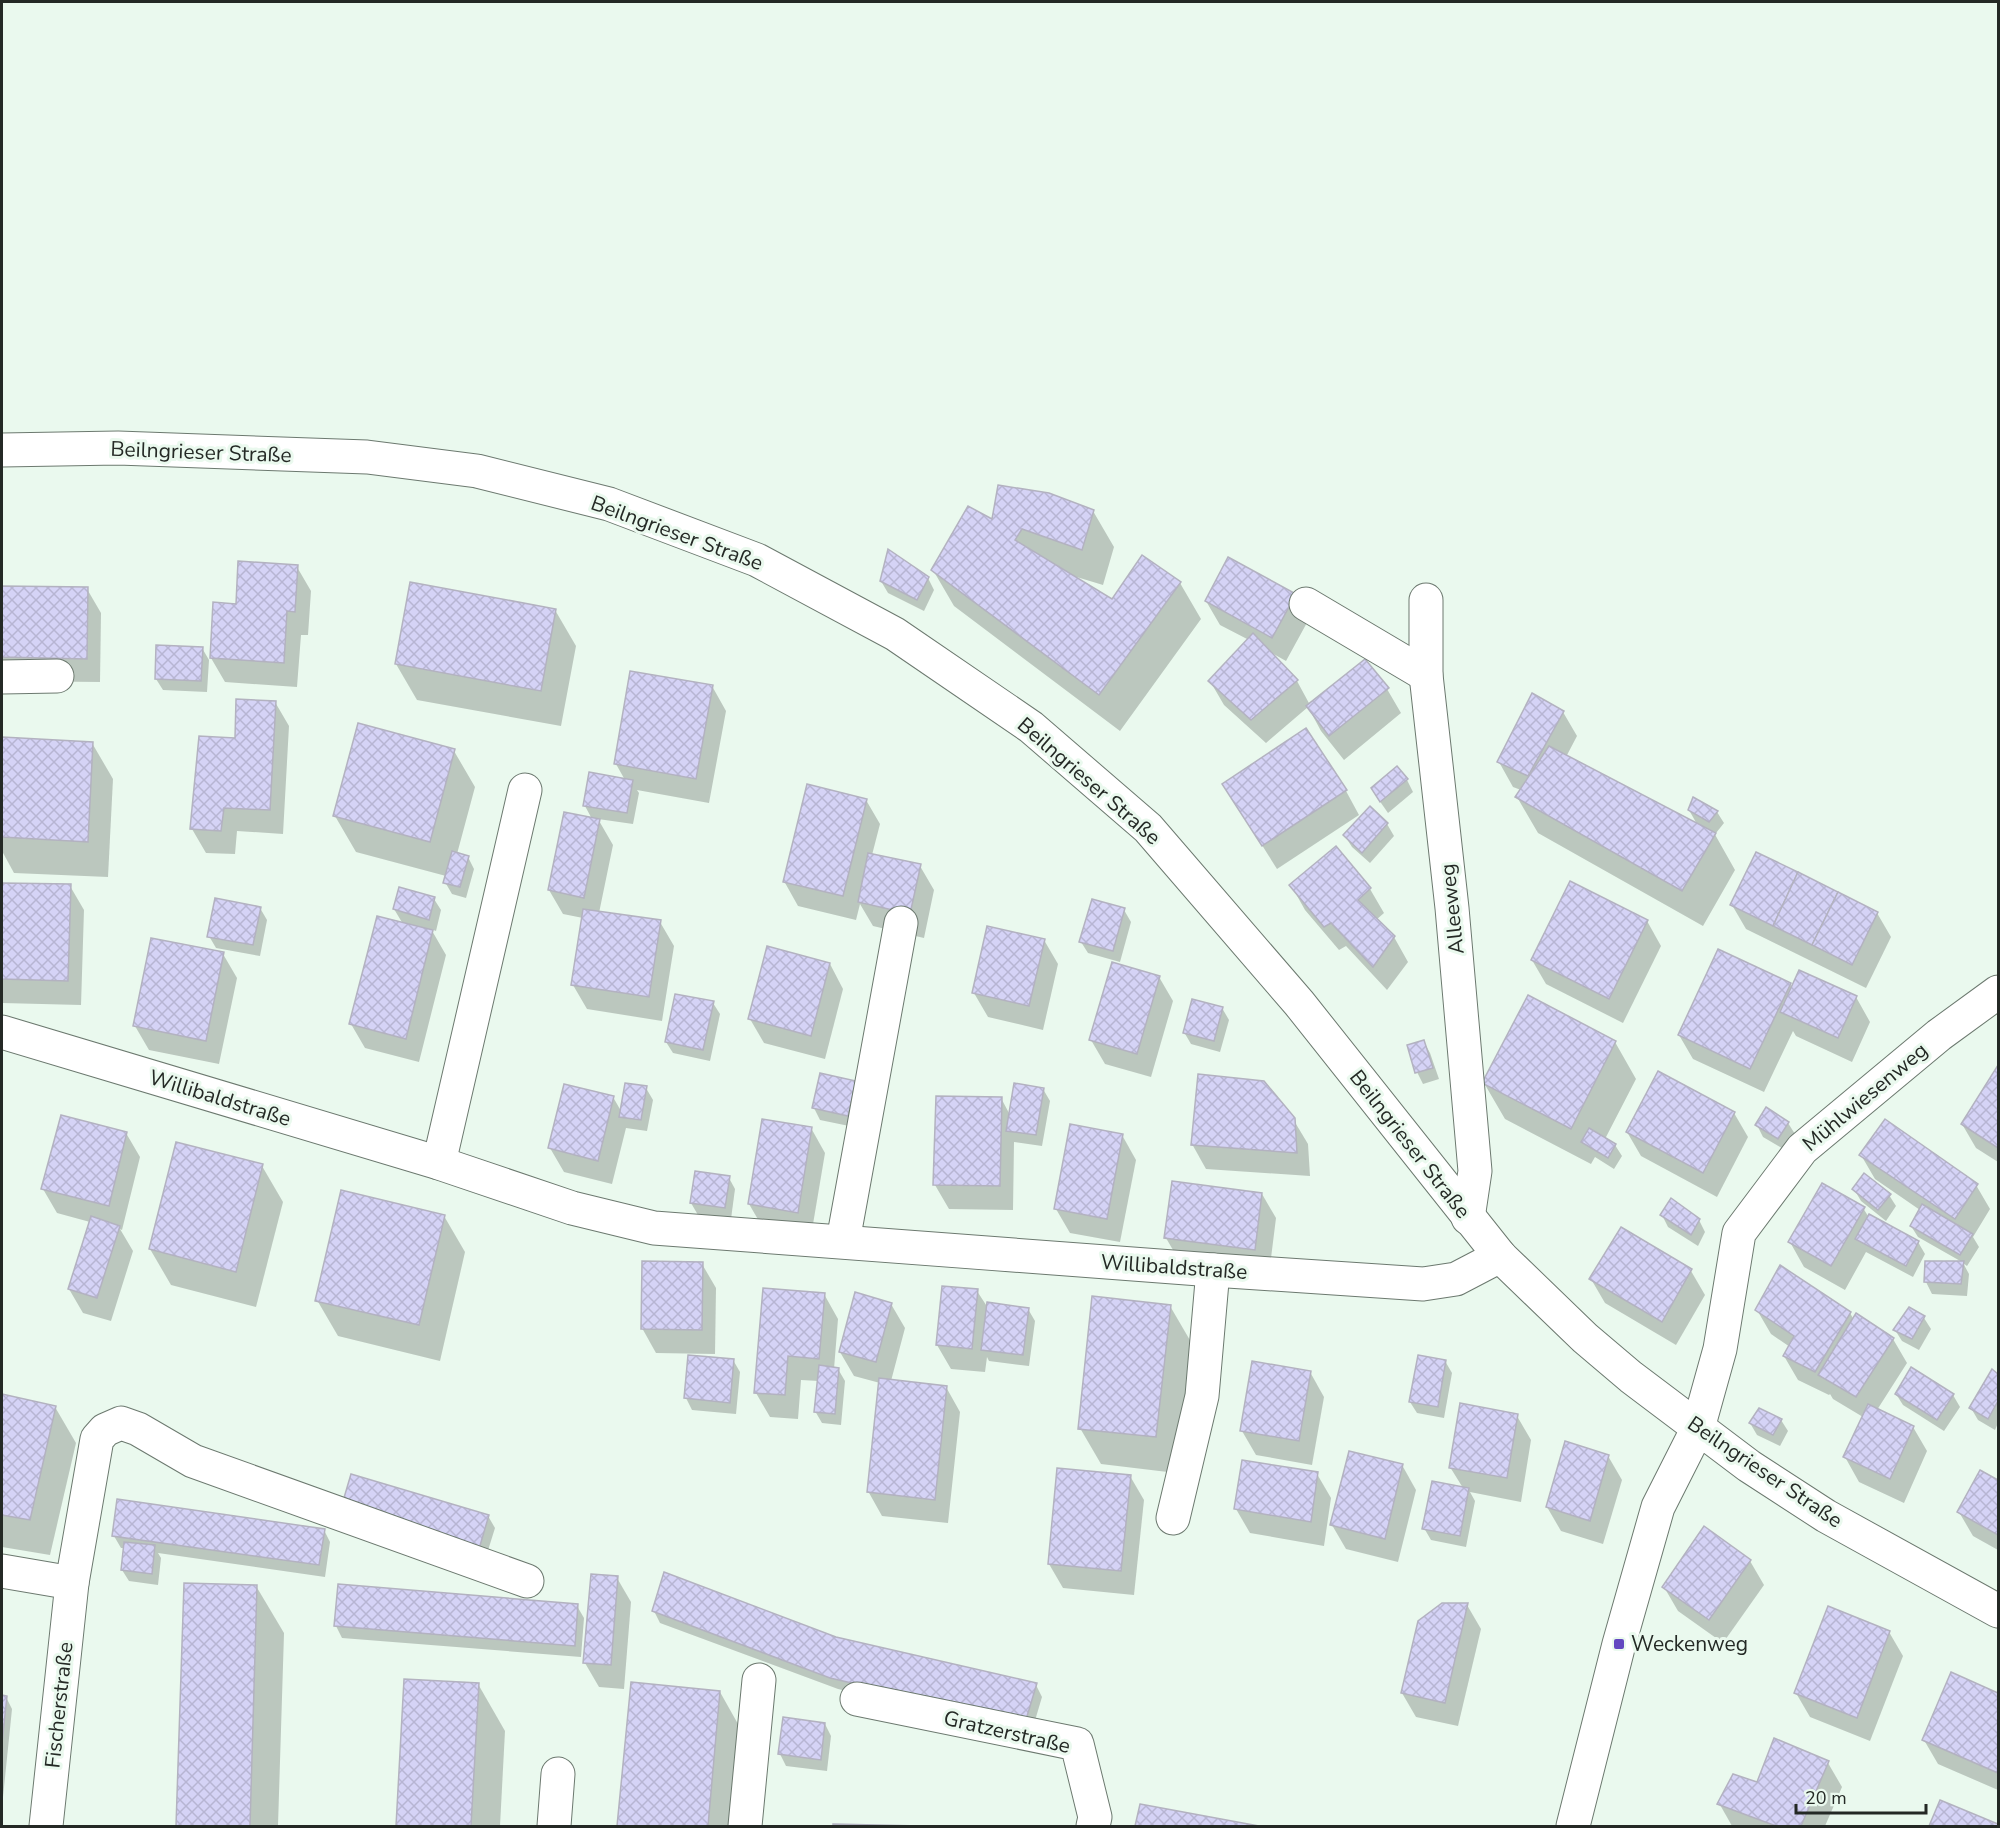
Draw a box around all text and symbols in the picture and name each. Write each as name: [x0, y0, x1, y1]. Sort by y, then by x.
street label: Beilngrieser Straße: [110, 435, 292, 469]
street label: Beilngrieser Straße: [587, 489, 767, 577]
street label: Beilngrieser Straße: [1011, 711, 1167, 851]
street label: Alleeweg: [1433, 862, 1471, 956]
street label: Mühlwiesenweg: [1796, 1036, 1934, 1158]
street label: Willibaldstraße: [146, 1063, 294, 1133]
street label: Beilngrieser Straße: [1343, 1064, 1477, 1224]
street label: Willibaldstraße: [1100, 1248, 1248, 1286]
street label: Beilngrieser Straße: [1682, 1410, 1848, 1534]
place label: Weckenweg: [1631, 1630, 1748, 1658]
marker: Weckenweg: [1612, 1637, 1626, 1651]
street label: Fischerstraße: [38, 1641, 80, 1769]
street label: Gratzerstraße: [941, 1704, 1073, 1760]
scale bar: [1796, 1777, 1926, 1815]
text: 20 m: [1805, 1786, 1847, 1810]

